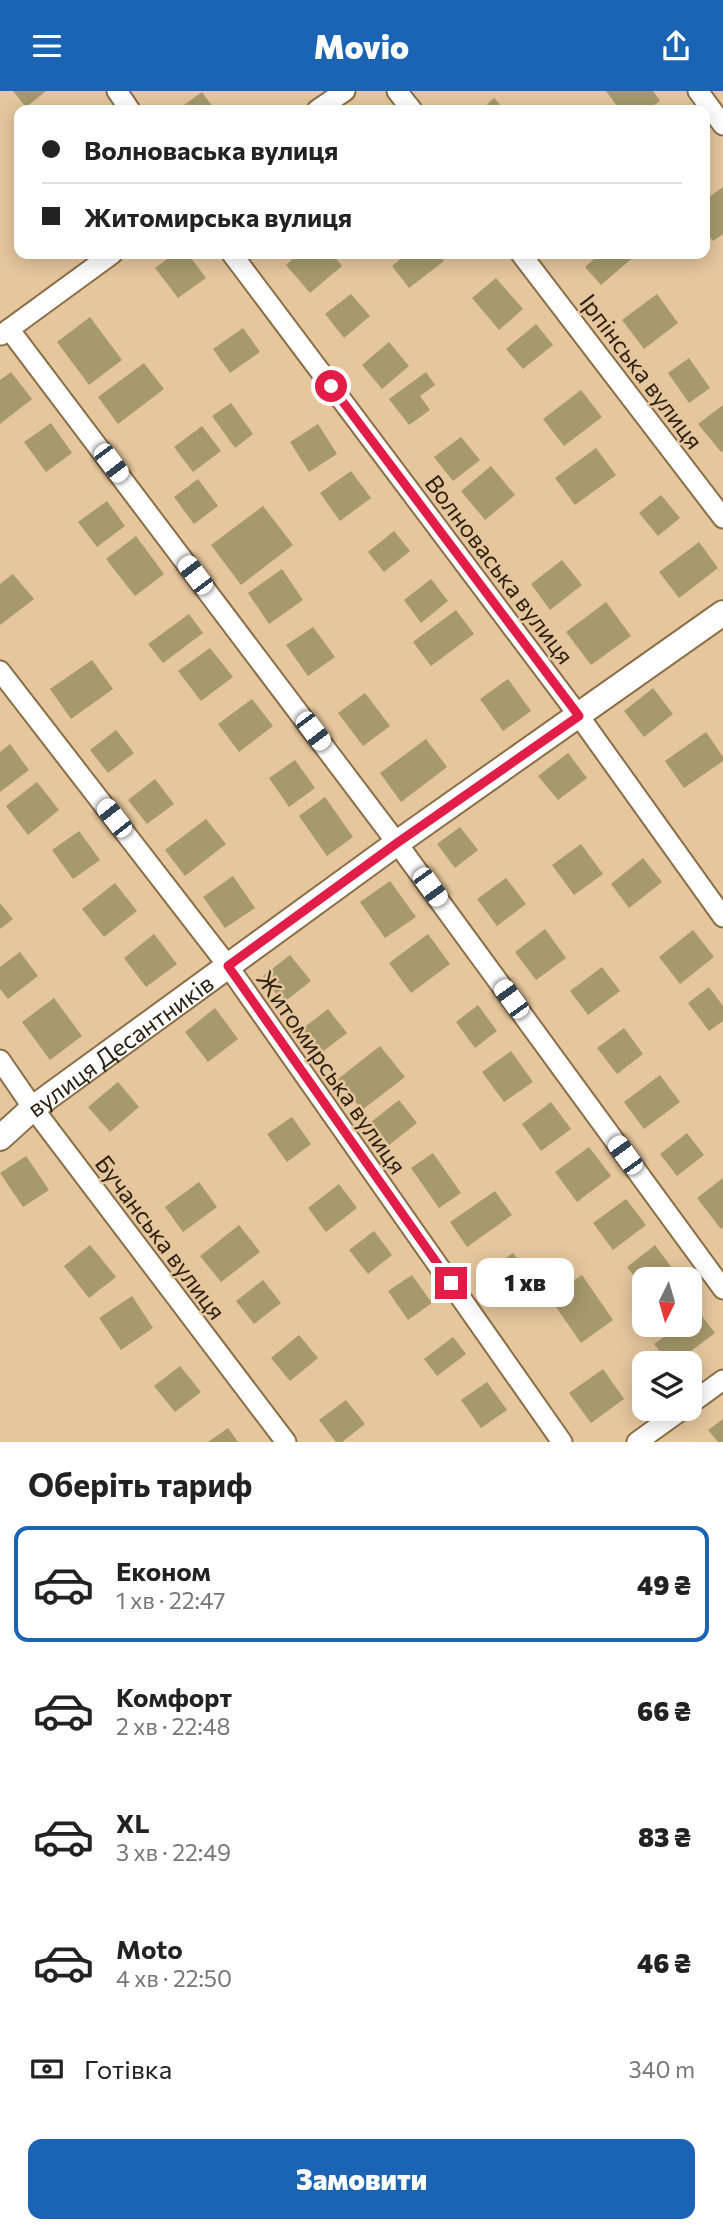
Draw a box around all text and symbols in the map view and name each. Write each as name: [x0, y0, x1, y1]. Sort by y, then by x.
text: Movio: [314, 26, 409, 66]
icon: menu: [28, 27, 66, 65]
icon: share: [657, 27, 695, 65]
text: Волноваська вулиця: [84, 134, 338, 165]
text: Житомирська вулиця: [84, 201, 352, 232]
street label: Ірпінська вулиця: [574, 288, 710, 454]
route start: [315, 370, 347, 402]
car: [90, 440, 133, 486]
street label: Волноваська вулиця: [419, 469, 581, 669]
car: [174, 552, 217, 598]
car: [292, 708, 335, 754]
car: [93, 795, 136, 841]
car: [410, 864, 451, 910]
street label: Житомирська вулиця: [251, 965, 413, 1179]
street label: вулиця Десантників: [21, 967, 219, 1122]
car: [491, 976, 532, 1022]
car: [605, 1132, 646, 1178]
street label: Бучанська вулиця: [90, 1149, 232, 1325]
callout: 1 хв: [476, 1259, 574, 1307]
route end: [435, 1267, 467, 1299]
north arrow: [632, 1267, 702, 1337]
map controls: [632, 1267, 702, 1421]
text: 1 хв: [504, 1268, 546, 1296]
button: layers: [632, 1351, 702, 1421]
text: Оберіть тариф: [28, 1464, 252, 1504]
icon: car: [32, 1553, 95, 1616]
text: Економ: [116, 1555, 211, 1586]
text: 49 ₴: [637, 1569, 691, 1600]
text: 1 хв · 22:47: [116, 1586, 225, 1614]
icon: car: [32, 1679, 95, 1742]
text: Комфорт: [116, 1681, 232, 1712]
text: 66 ₴: [637, 1695, 691, 1726]
text: 2 хв · 22:48: [116, 1712, 231, 1740]
icon: car: [32, 1805, 95, 1868]
text: XL: [116, 1807, 150, 1838]
text: 83 ₴: [638, 1821, 691, 1852]
text: 3 хв · 22:49: [116, 1838, 231, 1866]
icon: car: [32, 1931, 95, 1994]
text: Moto: [116, 1933, 183, 1964]
text: 46 ₴: [637, 1947, 691, 1978]
text: 4 хв · 22:50: [116, 1964, 232, 1992]
icon: cash: [28, 2050, 66, 2088]
text: Готівка: [84, 2053, 172, 2084]
text: 340 m: [629, 2055, 695, 2083]
button: Замовити: [28, 2139, 695, 2219]

